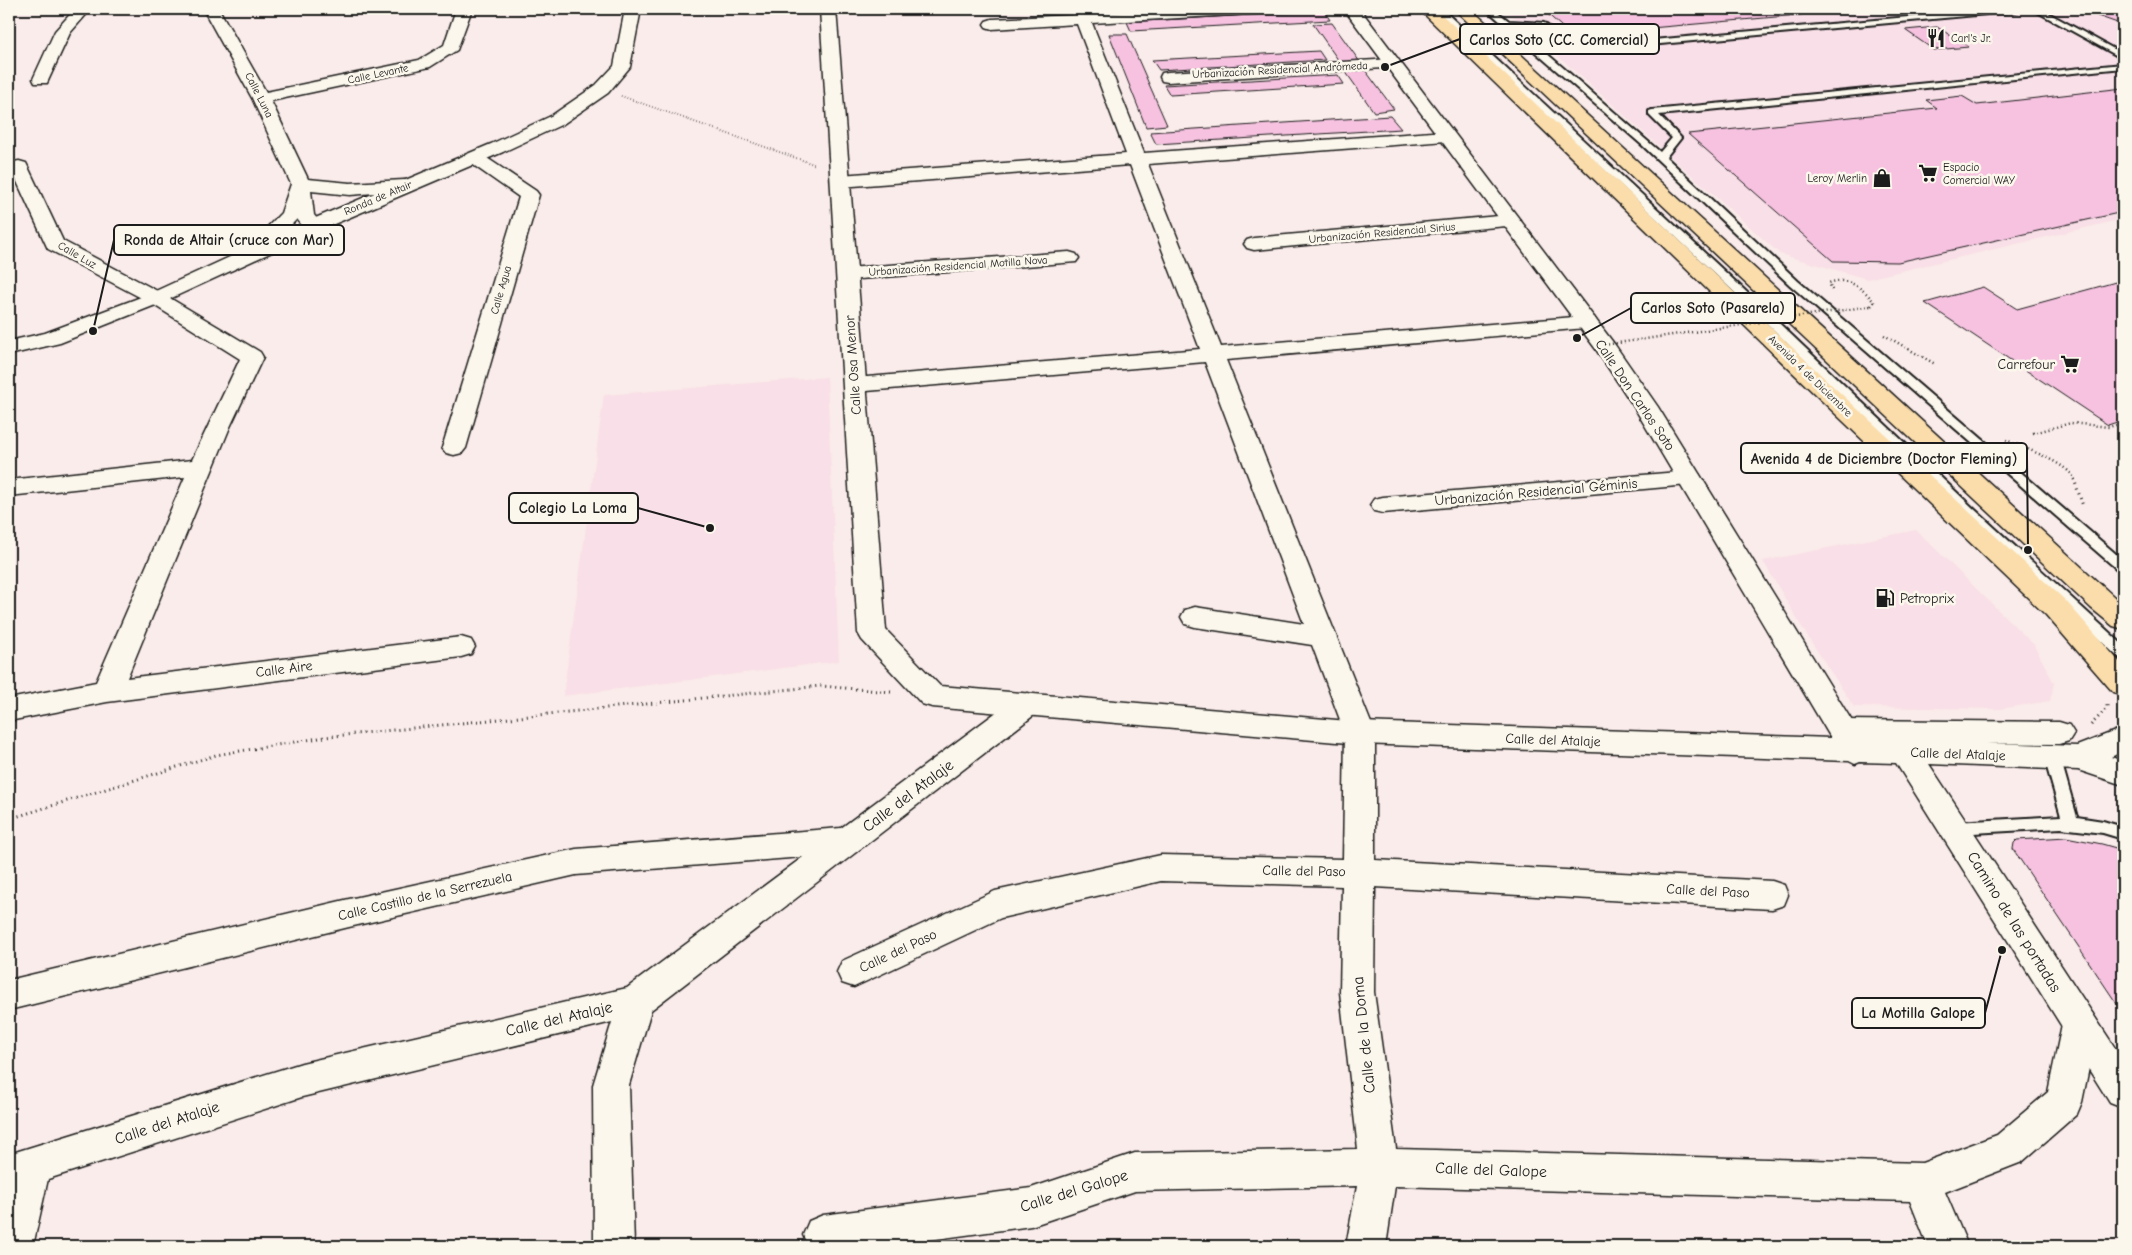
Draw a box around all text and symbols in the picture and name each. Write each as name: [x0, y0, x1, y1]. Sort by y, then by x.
callout: Carlos Soto (CC. Comercial): [1460, 24, 1659, 54]
restaurant icon: Carl's Jr.: [1925, 27, 1947, 49]
text: Carlos Soto (CC. Comercial): [1469, 31, 1649, 49]
place label: Carl's Jr.: [1951, 32, 1991, 45]
street label: Urbanización Residencial Andrómeda: [1192, 59, 1368, 81]
street label: Calle Levante: [346, 61, 410, 87]
street label: Calle Luna: [242, 70, 276, 120]
place label: Espacio Comercial WAY: [1943, 161, 2015, 187]
supermarket icon: Espacio Comercial WAY: [1917, 162, 1939, 184]
shop icon: Leroy Merlin: [1871, 167, 1893, 189]
place label: Leroy Merlin: [1808, 172, 1867, 185]
street label: Ronda de Altair: [342, 178, 415, 218]
street label: Urbanización Residencial Sirius: [1308, 220, 1456, 246]
callout: Ronda de Altair (cruce con Mar): [114, 225, 344, 255]
text: Ronda de Altair (cruce con Mar): [124, 231, 334, 249]
street label: Calle Luz: [55, 239, 99, 271]
street label: Urbanización Residencial Motilla Nova: [868, 253, 1048, 279]
street label: Calle Agua: [488, 264, 514, 316]
callout: Carlos Soto (Pasarela): [1631, 293, 1795, 323]
text: Carlos Soto (Pasarela): [1641, 299, 1785, 317]
street label: Calle Osa Menor: [841, 314, 865, 415]
street label: Avenida 4 de Diciembre: [1765, 333, 1855, 420]
street label: Calle Don Carlos Soto: [1591, 336, 1679, 454]
supermarket icon: Carrefour: [2059, 353, 2081, 375]
place label: Carrefour: [1998, 356, 2055, 373]
callout: Avenida 4 de Diciembre (Doctor Fleming): [1741, 443, 2027, 473]
text: Avenida 4 de Diciembre (Doctor Fleming): [1751, 450, 2017, 468]
street label: Urbanización Residencial Géminis: [1434, 475, 1638, 509]
callout: Colegio La Loma: [509, 493, 638, 523]
text: Colegio La Loma: [519, 499, 627, 517]
fuel station icon: Petroprix: [1874, 587, 1896, 609]
place label: Petroprix: [1900, 590, 1954, 607]
street label: Calle Aire: [255, 657, 313, 681]
street label: Calle del Atalaje: [1505, 730, 1601, 750]
street label: Calle del Atalaje: [1910, 744, 2006, 764]
street label: Calle del Atalaje: [859, 756, 957, 836]
street label: Camino de las portadas: [1963, 848, 2065, 996]
street label: Calle del Paso: [1262, 862, 1346, 880]
street label: Calle Castillo de la Serrezuela: [336, 868, 514, 924]
street label: Calle del Paso: [1666, 880, 1750, 902]
street label: Calle del Paso: [857, 926, 939, 976]
street label: Calle de la Doma: [1349, 976, 1379, 1094]
street label: Calle del Atalaje: [504, 998, 614, 1040]
callout: La Motilla Galope: [1852, 998, 1985, 1028]
text: La Motilla Galope: [1861, 1004, 1975, 1022]
street label: Calle del Atalaje: [112, 1098, 222, 1148]
street label: Calle del Galope: [1435, 1159, 1547, 1181]
street label: Calle del Galope: [1018, 1166, 1130, 1216]

